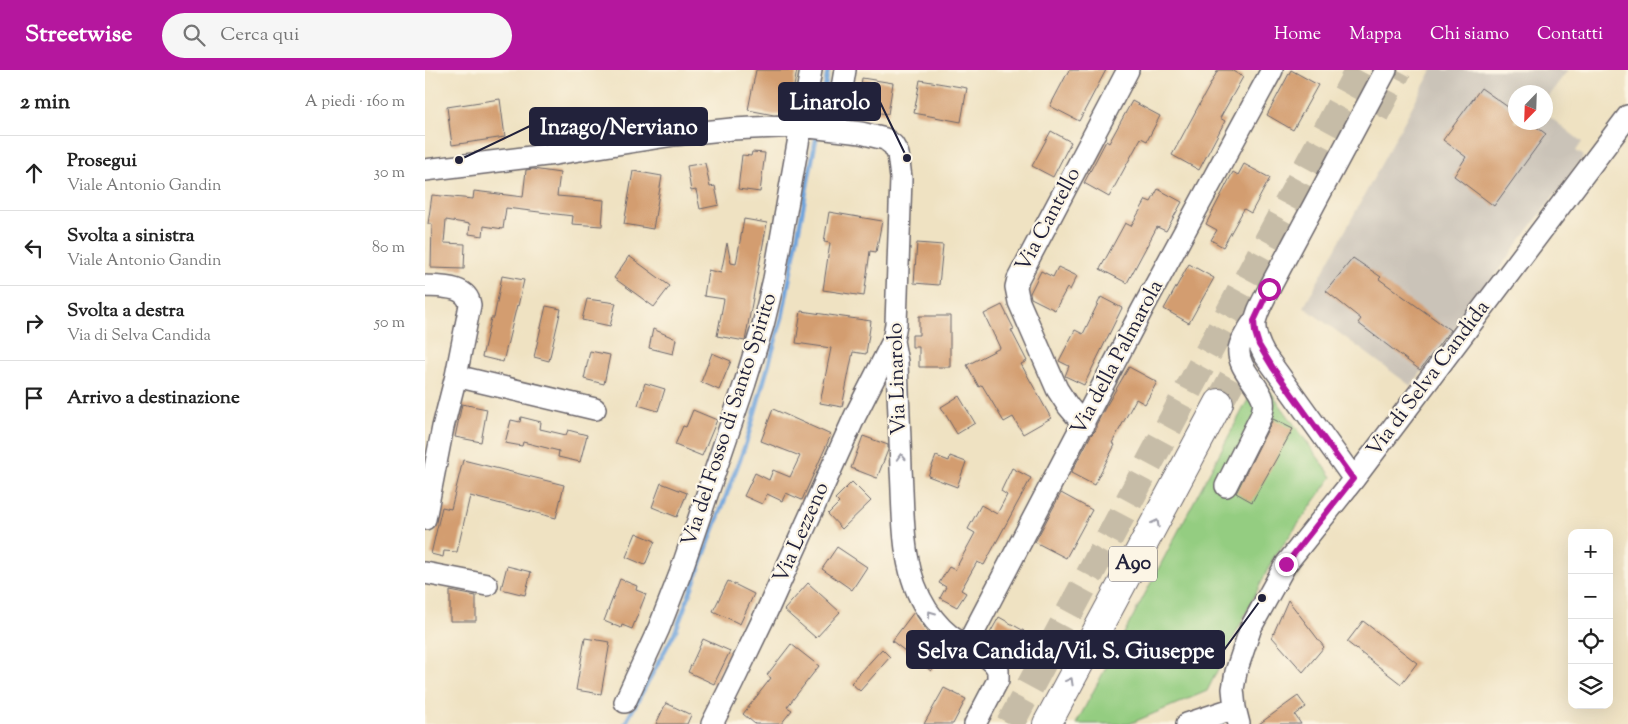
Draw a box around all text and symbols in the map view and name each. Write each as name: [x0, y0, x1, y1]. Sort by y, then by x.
search box: [162, 13, 512, 58]
text: Streetwise: [25, 18, 132, 52]
icon: search: [180, 21, 208, 49]
text: Cerca qui: [220, 22, 299, 49]
text: Home: [1274, 22, 1321, 48]
text: Mappa: [1349, 22, 1402, 48]
text: Chi siamo: [1430, 22, 1509, 48]
text: Contatti: [1537, 22, 1603, 48]
callout: Linarolo: [779, 83, 880, 120]
north arrow: [1508, 85, 1553, 130]
text: 2 min: [20, 88, 70, 118]
text: Linarolo: [790, 88, 870, 120]
text: A piedi · 160 m: [305, 91, 405, 114]
callout: Inzago/Nerviano: [530, 108, 707, 145]
text: Inzago/Nerviano: [540, 113, 698, 145]
text: Prosegui: [67, 148, 137, 175]
icon: ahead: [20, 159, 48, 187]
text: 30 m: [374, 162, 405, 185]
street label: Via Cantello: [1009, 163, 1089, 277]
text: Viale Antonio Gandin: [67, 175, 221, 198]
text: Svolta a sinistra: [67, 223, 195, 250]
icon: left: [20, 234, 48, 262]
text: 80 m: [372, 237, 405, 260]
text: Viale Antonio Gandin: [67, 250, 221, 273]
street label: Via della Palmarola: [1064, 275, 1172, 441]
route start: [1258, 278, 1281, 301]
street label: Via del Fosso di Santo Spirito: [675, 289, 785, 551]
street label: Via di Selva Candida: [1360, 294, 1498, 463]
text: Svolta a destra: [67, 298, 184, 325]
icon: right: [20, 309, 48, 337]
text: 50 m: [374, 312, 405, 335]
street label: Via Linarolo: [881, 322, 915, 436]
text: Via di Selva Candida: [67, 325, 211, 348]
icon: arrive: [20, 384, 48, 412]
text: Arrivo a destinazione: [67, 385, 240, 412]
one-way arrow: [896, 453, 906, 460]
street label: Via Lezzeno: [766, 478, 838, 588]
one-way arrow: [1149, 519, 1159, 528]
map controls: [1568, 529, 1613, 709]
button: +: [1568, 529, 1613, 574]
road number: A90: [1109, 546, 1157, 582]
route end: [1275, 553, 1298, 576]
button: −: [1568, 574, 1613, 619]
one-way arrow: [928, 611, 936, 620]
button: locate: [1568, 619, 1613, 664]
callout: Selva Candida/Vil. S. Giuseppe: [907, 631, 1224, 668]
text: Selva Candida/Vil. S. Giuseppe: [917, 637, 1215, 669]
button: layers: [1568, 664, 1613, 709]
one-way arrow: [1064, 678, 1074, 687]

